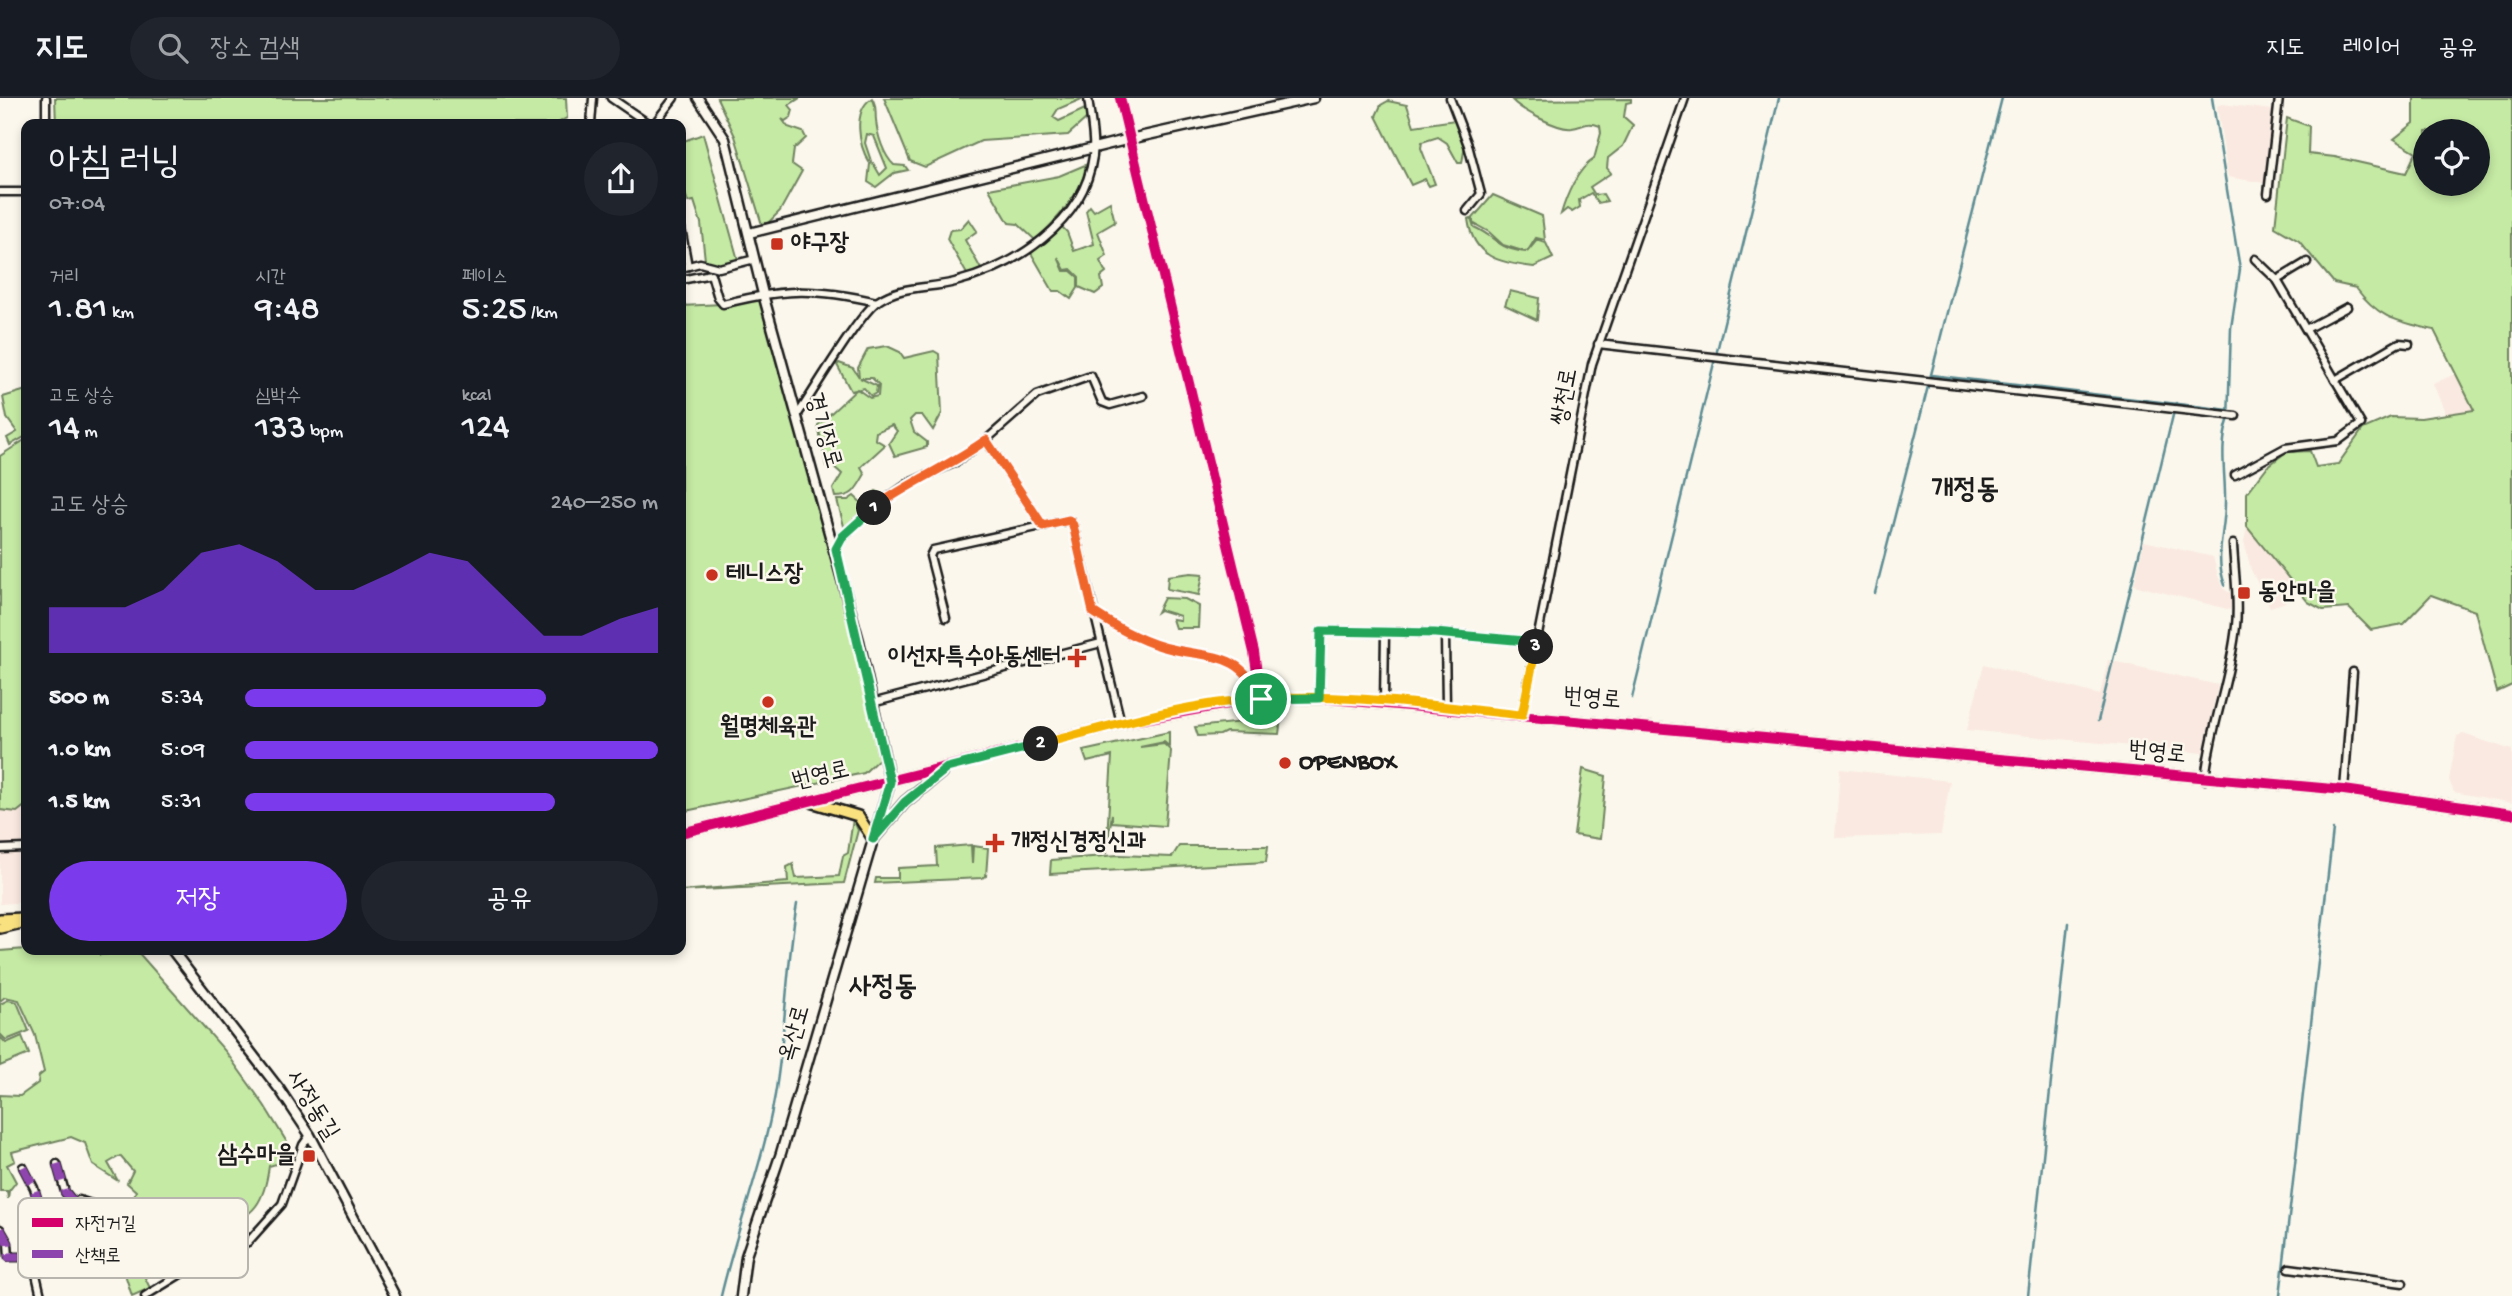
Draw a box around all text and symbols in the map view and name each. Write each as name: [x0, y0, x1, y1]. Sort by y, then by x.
search box: [130, 17, 620, 80]
icon: search: [154, 29, 192, 67]
text: 지도: [35, 32, 88, 70]
text: 장소 검색: [210, 35, 300, 66]
text: 지도: [2266, 35, 2304, 64]
text: 레이어: [2342, 35, 2400, 64]
text: 공유: [2438, 35, 2477, 64]
map controls: [2413, 119, 2490, 196]
button: locate: [2413, 119, 2490, 196]
button: share: [584, 142, 658, 216]
text: 아침 러닝: [49, 143, 180, 187]
text: 07:04: [49, 191, 105, 218]
place label: 야구장: [791, 230, 850, 259]
marker: 야구장: [769, 236, 785, 252]
text: 거리: [49, 267, 80, 290]
text: 시간: [255, 267, 286, 290]
text: 페이스: [462, 267, 508, 290]
text: 1.81: [49, 290, 107, 331]
text: 9:48: [255, 290, 320, 331]
text: 5:25: [462, 290, 527, 331]
text: km: [107, 302, 134, 325]
text: /km: [527, 302, 558, 325]
street label: 쌍천로: [1546, 366, 1586, 428]
text: kcal: [462, 385, 491, 408]
text: 고도 상승: [49, 386, 115, 409]
text: 심박수: [255, 386, 301, 409]
street label: 경기장로: [797, 390, 847, 472]
text: 124: [462, 408, 510, 449]
text: 14: [49, 409, 80, 450]
text: 133: [255, 409, 306, 450]
text: m: [80, 421, 98, 444]
text: bpm: [306, 421, 343, 444]
district label: 개정동: [1931, 475, 1999, 508]
text: 240–250 m: [550, 490, 658, 517]
pin: 1: [856, 490, 892, 526]
text: 고도 상승: [49, 493, 128, 520]
text: 1: [870, 496, 877, 519]
place label: 테니스장: [726, 561, 804, 590]
marker: 테니스장: [704, 567, 720, 583]
place label: 동안마을: [2258, 579, 2335, 608]
marker: 동안마을: [2236, 585, 2252, 601]
pin: 3: [1518, 630, 1554, 664]
text: 3: [1531, 635, 1540, 658]
place label: 이선자특수아동센터: [887, 644, 1061, 673]
marker: 이선자특수아동센터: [1067, 648, 1087, 668]
pin: [1231, 669, 1291, 729]
icon: arrive: [1242, 680, 1280, 718]
street label: 번영로: [1562, 683, 1622, 717]
text: 500 m: [49, 685, 109, 712]
text: 5:34: [161, 685, 203, 712]
marker: 월명체육관: [760, 694, 776, 710]
place label: 월명체육관: [720, 714, 817, 743]
pin: 2: [1024, 726, 1058, 762]
text: 2: [1036, 732, 1045, 755]
text: 1.0 km: [49, 737, 111, 764]
text: 5:09: [161, 737, 205, 764]
street label: 번영로: [2127, 737, 2187, 771]
place label: OPENBOX: [1299, 749, 1398, 778]
marker: OPENBOX: [1277, 755, 1293, 771]
street label: 번영로: [790, 756, 852, 798]
text: 1.5 km: [49, 789, 110, 816]
text: 5:31: [161, 789, 202, 816]
place label: 개정신경정신과: [1011, 829, 1146, 858]
marker: 개정신경정신과: [985, 833, 1005, 853]
button: 저장: [49, 861, 347, 941]
button: 공유: [361, 861, 658, 941]
district label: 사정동: [848, 972, 917, 1005]
street label: 옥산로: [774, 1002, 818, 1066]
street label: 사정동길: [278, 1066, 344, 1146]
place label: 삼수마을: [218, 1142, 295, 1171]
marker: 삼수마을: [301, 1148, 317, 1164]
legend: [18, 1198, 248, 1278]
text: 자전거길: [75, 1214, 136, 1237]
text: 산책로: [75, 1246, 121, 1269]

